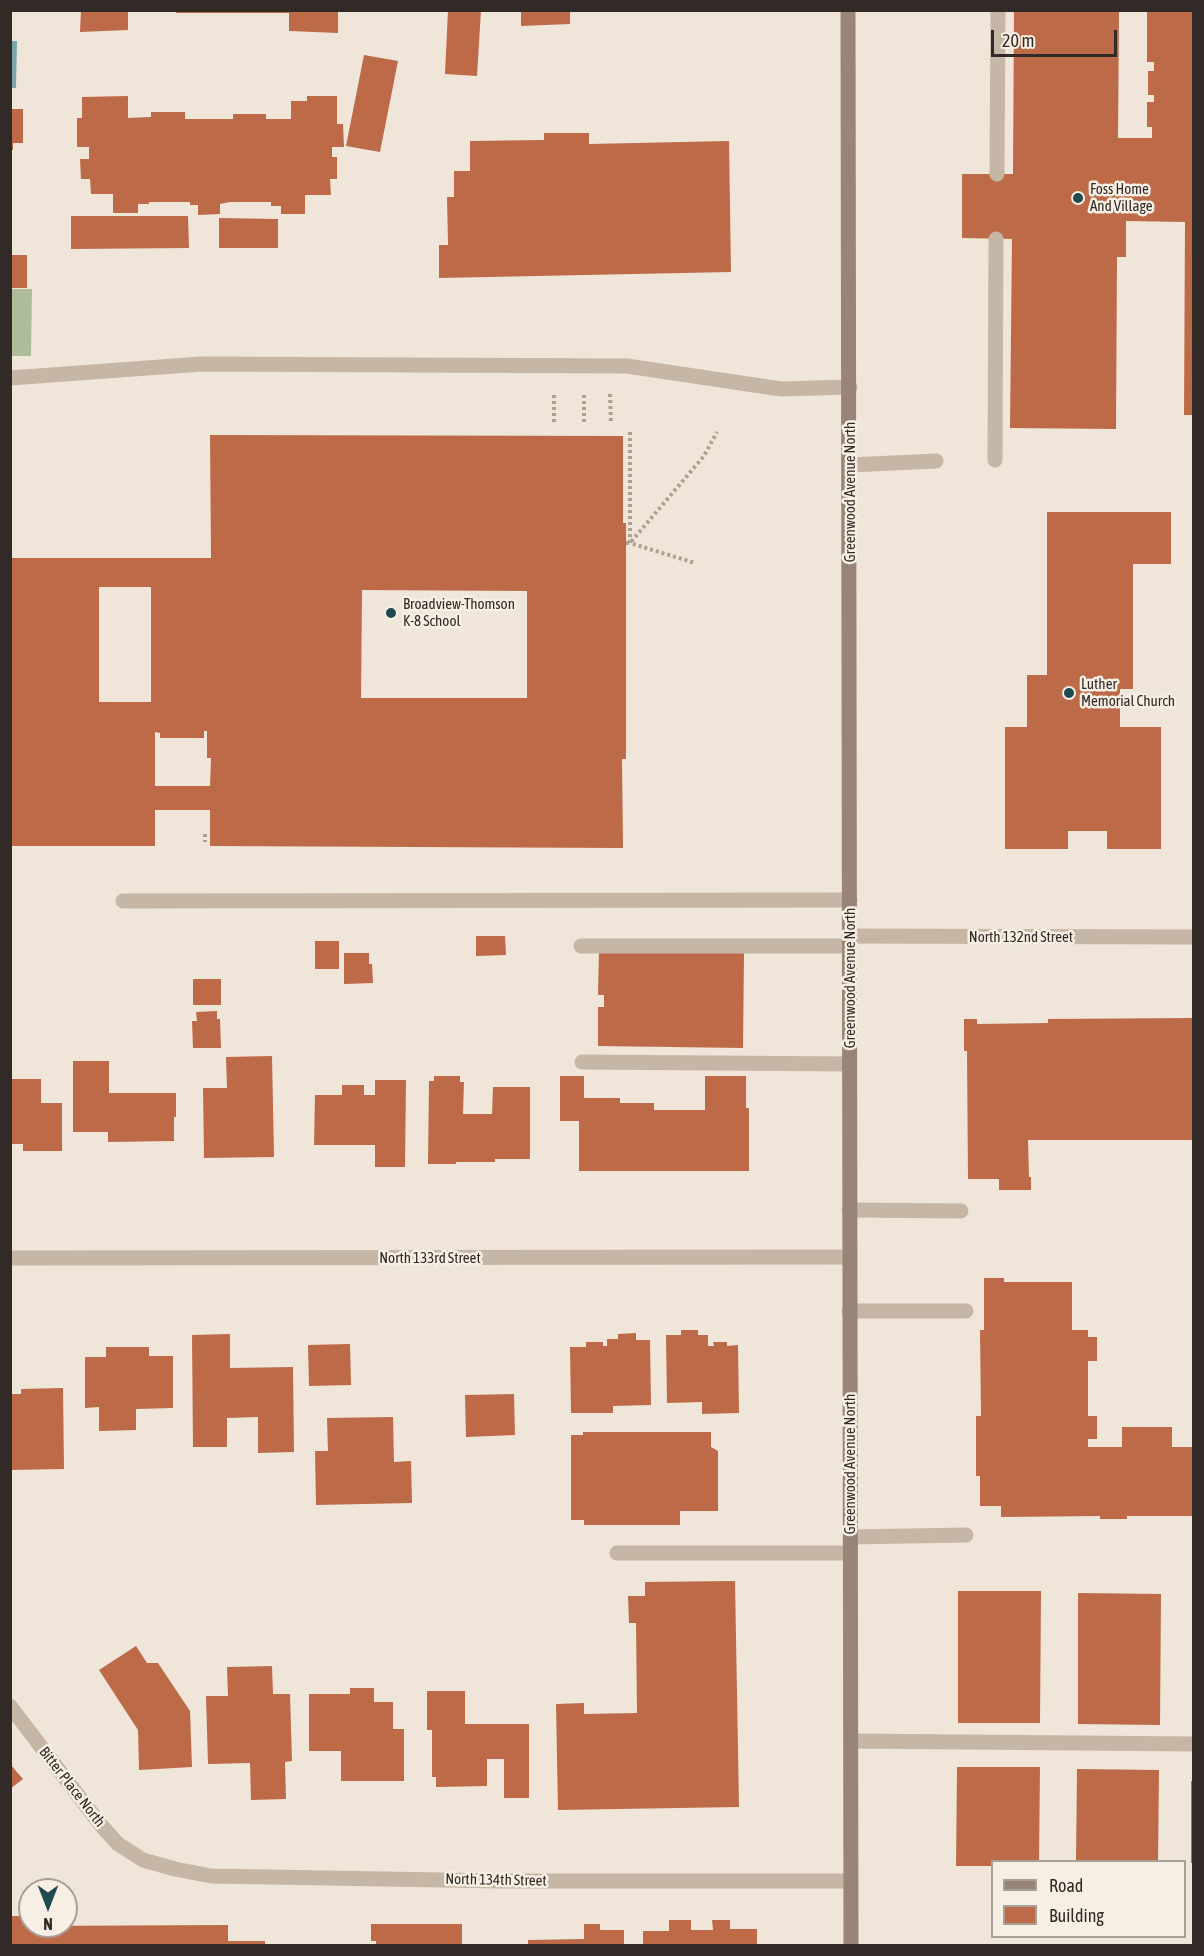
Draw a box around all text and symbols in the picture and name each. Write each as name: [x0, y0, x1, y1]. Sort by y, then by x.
scale bar: [994, 18, 1120, 56]
text: 20 m: [1002, 30, 1034, 51]
place label: Foss Home And Village: [1090, 180, 1152, 215]
marker: Foss Home And Village: [1071, 191, 1085, 205]
street label: Greenwood Avenue North: [841, 422, 859, 562]
place label: Broadview-Thomson K-8 School: [403, 595, 515, 630]
marker: Broadview-Thomson K-8 School: [384, 606, 398, 620]
place label: Luther Memorial Church: [1081, 675, 1175, 710]
marker: Luther Memorial Church: [1062, 686, 1076, 700]
street label: Greenwood Avenue North: [841, 908, 859, 1048]
street label: North 132nd Street: [969, 928, 1073, 946]
street label: North 133rd Street: [379, 1249, 481, 1267]
street label: Greenwood Avenue North: [841, 1394, 859, 1534]
street label: Bitter Place North: [35, 1743, 109, 1831]
legend: [991, 1860, 1186, 1938]
street label: North 134th Street: [445, 1870, 547, 1890]
text: Road: [1049, 1875, 1083, 1896]
north arrow: [18, 1878, 78, 1938]
text: Building: [1049, 1905, 1104, 1926]
text: N: [43, 1915, 53, 1933]

